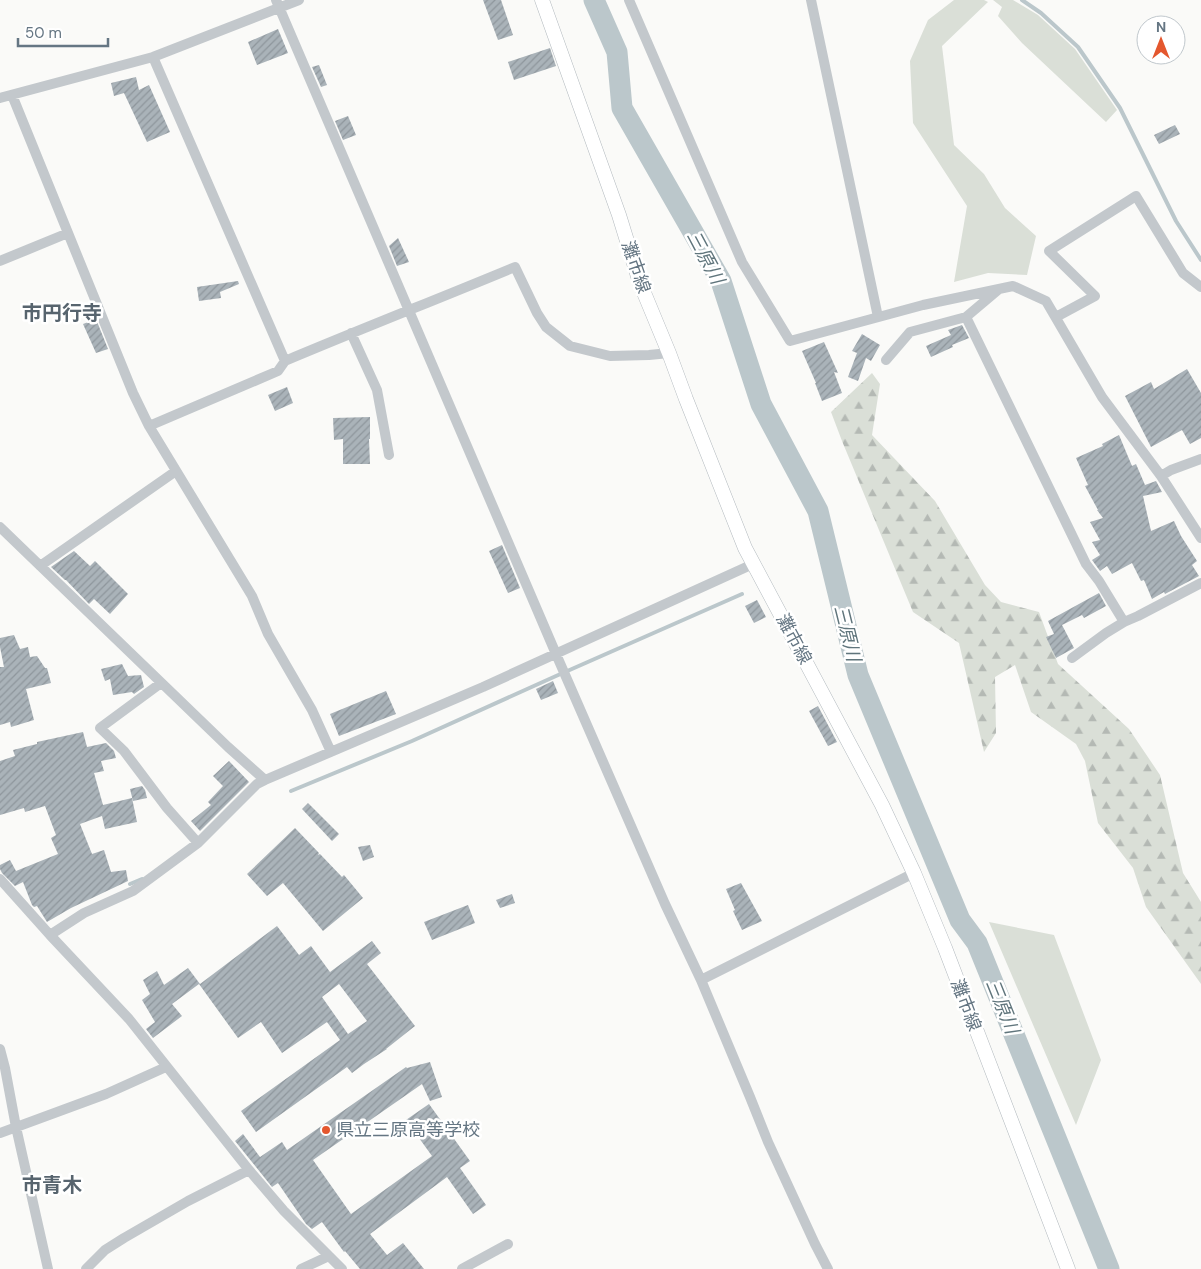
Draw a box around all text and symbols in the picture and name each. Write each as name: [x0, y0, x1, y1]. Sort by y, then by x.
scale bar: [18, 15, 108, 47]
north arrow: [1136, 15, 1186, 65]
text: N: [1156, 18, 1166, 36]
text: 50 m: [25, 23, 62, 43]
water label: 三原川: [681, 226, 731, 290]
street label: 灘市線: [616, 238, 656, 296]
district label: 市円行寺: [22, 300, 102, 326]
water label: 三原川: [828, 602, 867, 666]
street label: 灘市線: [771, 610, 817, 668]
street label: 灘市線: [945, 975, 987, 1035]
water label: 三原川: [980, 975, 1026, 1039]
place label: 県立三原高等学校: [336, 1118, 480, 1142]
marker: 県立三原高等学校: [320, 1124, 332, 1136]
district label: 市青木: [22, 1172, 82, 1198]

